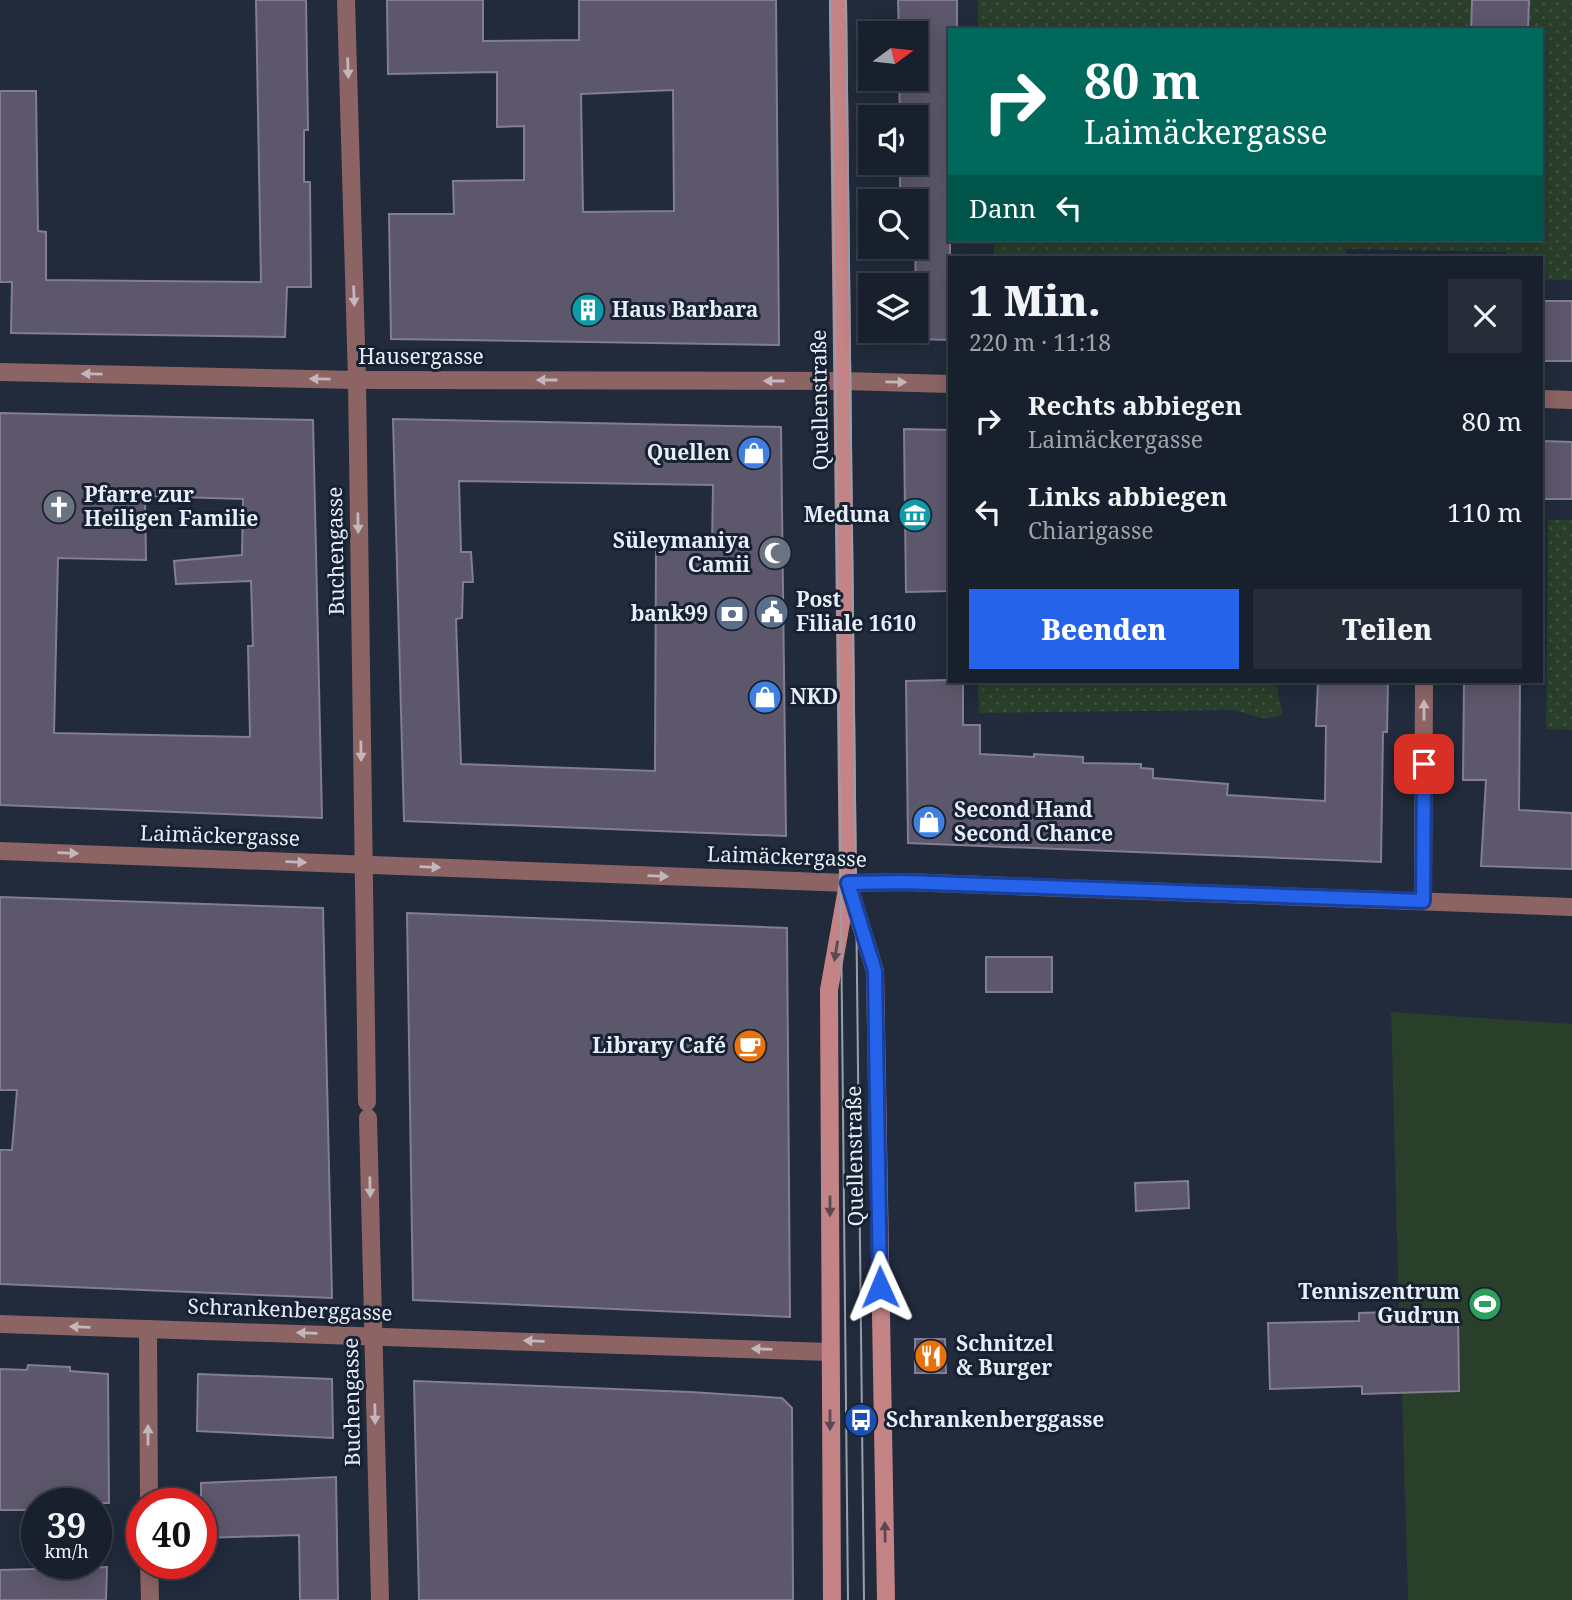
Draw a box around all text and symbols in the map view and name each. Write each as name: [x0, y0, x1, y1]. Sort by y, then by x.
north arrow: [858, 21, 928, 91]
map controls: [858, 21, 928, 343]
text: 80 m: [1084, 47, 1200, 113]
icon: right: [969, 56, 1060, 147]
one-way arrow: [343, 57, 354, 79]
button: sound: [858, 105, 928, 175]
text: Laimäckergasse: [1084, 110, 1328, 153]
button: search: [858, 189, 928, 259]
icon: left: [1050, 189, 1088, 227]
text: Dann: [969, 190, 1036, 226]
text: 1 Min.: [969, 271, 1101, 328]
button: layers: [858, 273, 928, 343]
button: close: [1448, 279, 1522, 353]
one-way arrow: [349, 285, 360, 307]
building icon: Haus Barbara: [569, 291, 607, 329]
place label: Haus Barbara: [612, 295, 758, 323]
text: 220 m · 11:18: [969, 326, 1111, 358]
street label: Quellenstraße: [804, 329, 834, 471]
street label: Hausergasse: [358, 342, 484, 370]
one-way arrow: [81, 369, 103, 380]
one-way arrow: [308, 374, 330, 385]
one-way arrow: [536, 374, 558, 386]
one-way arrow: [763, 375, 785, 387]
one-way arrow: [886, 377, 908, 388]
text: Rechts abbiegen: [1028, 387, 1242, 423]
icon: right: [969, 402, 1007, 440]
text: 80 m: [1462, 403, 1522, 439]
text: Laimäckergasse: [1028, 423, 1203, 455]
shop icon: Quellen: [735, 434, 773, 472]
place label: Quellen: [647, 438, 730, 466]
text: Links abbiegen: [1028, 478, 1227, 514]
place label: Pfarre zur Heiligen Familie: [84, 480, 258, 532]
street label: Buchengasse: [320, 486, 350, 616]
church icon: Pfarre zur Heiligen Familie: [40, 488, 78, 526]
icon: left: [969, 493, 1007, 531]
text: 110 m: [1447, 494, 1522, 530]
museum icon: Meduna: [896, 496, 934, 534]
place label: Meduna: [804, 500, 890, 528]
one-way arrow: [352, 512, 364, 534]
text: Chiarigasse: [1028, 514, 1154, 546]
place label: Süleymaniya Camii: [613, 526, 751, 578]
mosque icon: Süleymaniya Camii: [756, 534, 794, 572]
place label: Post Filiale 1610: [796, 585, 916, 637]
button: Beenden: [969, 589, 1239, 669]
button: Teilen: [1253, 589, 1522, 669]
public building icon: Post Filiale 1610: [753, 593, 791, 631]
bank icon: bank99: [713, 595, 751, 633]
place label: bank99: [631, 599, 708, 627]
shop icon: NKD: [746, 678, 784, 716]
place label: NKD: [790, 682, 838, 710]
one-way arrow: [1418, 699, 1430, 721]
pin: [1394, 734, 1454, 794]
one-way arrow: [355, 740, 367, 762]
icon: arrive: [1405, 745, 1443, 783]
place label: Second Hand Second Chance: [954, 795, 1113, 847]
shop icon: Second Hand Second Chance: [910, 803, 948, 841]
street label: Laimäckergasse: [140, 818, 300, 852]
street label: Laimäckergasse: [707, 839, 867, 873]
one-way arrow: [57, 848, 79, 859]
one-way arrow: [285, 856, 307, 867]
one-way arrow: [420, 861, 442, 872]
one-way arrow: [647, 870, 669, 881]
one-way arrow: [830, 940, 841, 962]
cafe icon: Library Café: [731, 1027, 769, 1065]
place label: Library Café: [592, 1031, 726, 1059]
street label: Quellenstraße: [839, 1085, 869, 1227]
one-way arrow: [364, 1176, 375, 1198]
one-way arrow: [824, 1196, 836, 1218]
position arrow: [843, 1250, 917, 1324]
place label: Tenniszentrum Gudrun: [1298, 1277, 1460, 1329]
sports icon: Tenniszentrum Gudrun: [1466, 1285, 1504, 1323]
street label: Schrankenberggasse: [187, 1291, 393, 1327]
one-way arrow: [68, 1321, 90, 1332]
one-way arrow: [296, 1328, 318, 1339]
place label: Schnitzel & Burger: [956, 1329, 1054, 1381]
one-way arrow: [523, 1335, 545, 1347]
street label: Buchengasse: [336, 1337, 366, 1467]
restaurant icon: Schnitzel & Burger: [912, 1337, 950, 1375]
one-way arrow: [751, 1344, 773, 1355]
bus stop icon: Schrankenberggasse: [842, 1401, 880, 1439]
one-way arrow: [369, 1403, 381, 1425]
place label: Schrankenberggasse: [886, 1405, 1104, 1433]
one-way arrow: [825, 1409, 836, 1431]
one-way arrow: [143, 1424, 154, 1446]
speed limit sign: 40: [126, 1488, 217, 1579]
text: 39: [47, 1501, 86, 1548]
one-way arrow: [879, 1521, 891, 1543]
text: km/h: [44, 1539, 89, 1563]

